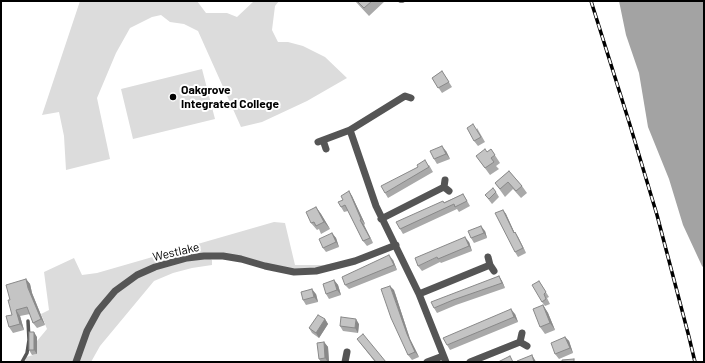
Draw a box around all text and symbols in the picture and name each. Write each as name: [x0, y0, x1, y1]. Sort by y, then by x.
place label: Oakgrove Integrated College: [181, 83, 279, 111]
marker: Oakgrove Integrated College: [168, 92, 178, 102]
street label: Westlake: [151, 240, 201, 264]

